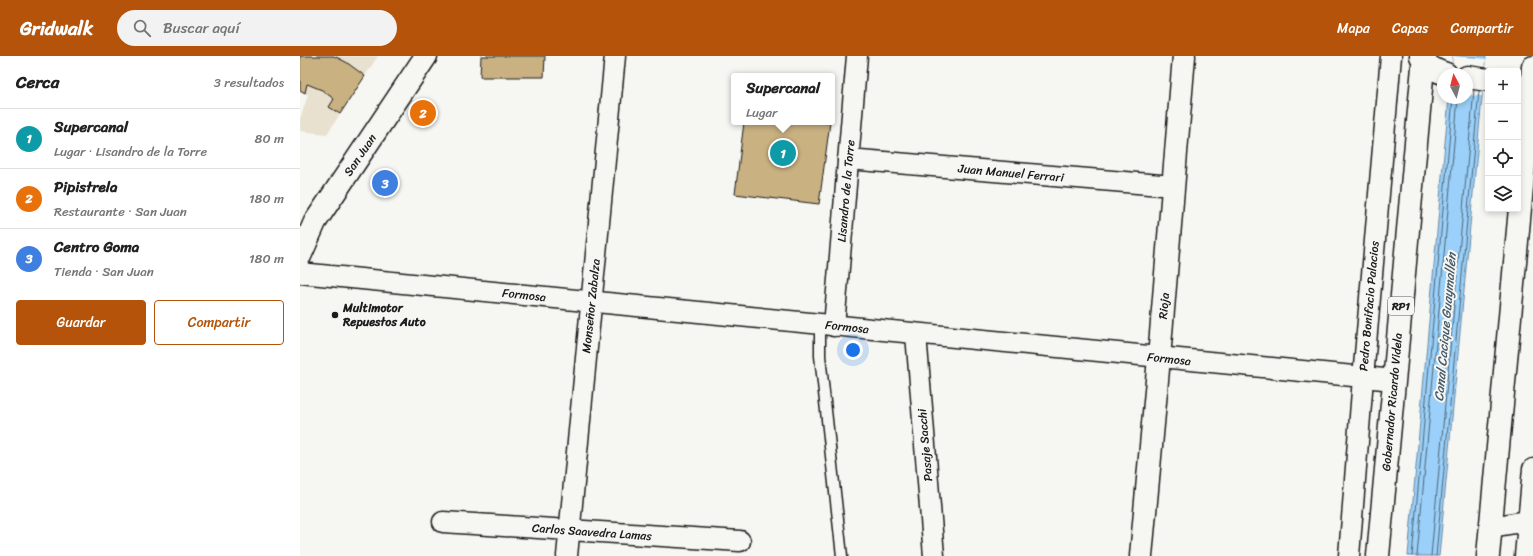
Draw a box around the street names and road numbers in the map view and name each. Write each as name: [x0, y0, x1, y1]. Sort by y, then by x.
street label: San Juan: [338, 129, 383, 181]
street label: Lisandro de la Torre: [831, 139, 861, 243]
street label: Juan Manuel Ferrari: [956, 157, 1065, 189]
street label: Pedro Bonifacio Palacios: [1352, 239, 1386, 372]
street label: Monseñor Zabalza: [575, 258, 607, 354]
street label: Formosa: [501, 282, 547, 308]
street label: Rioja: [1152, 292, 1176, 320]
road number: RP1: [1388, 297, 1414, 315]
street label: Formosa: [824, 314, 870, 340]
street label: Gobernador Ricardo Videla: [1375, 332, 1409, 472]
street label: Formosa: [1146, 346, 1192, 372]
street label: Pasaje Sacchi: [911, 407, 939, 482]
street label: Carlos Saavedra Lamas: [531, 517, 653, 547]

